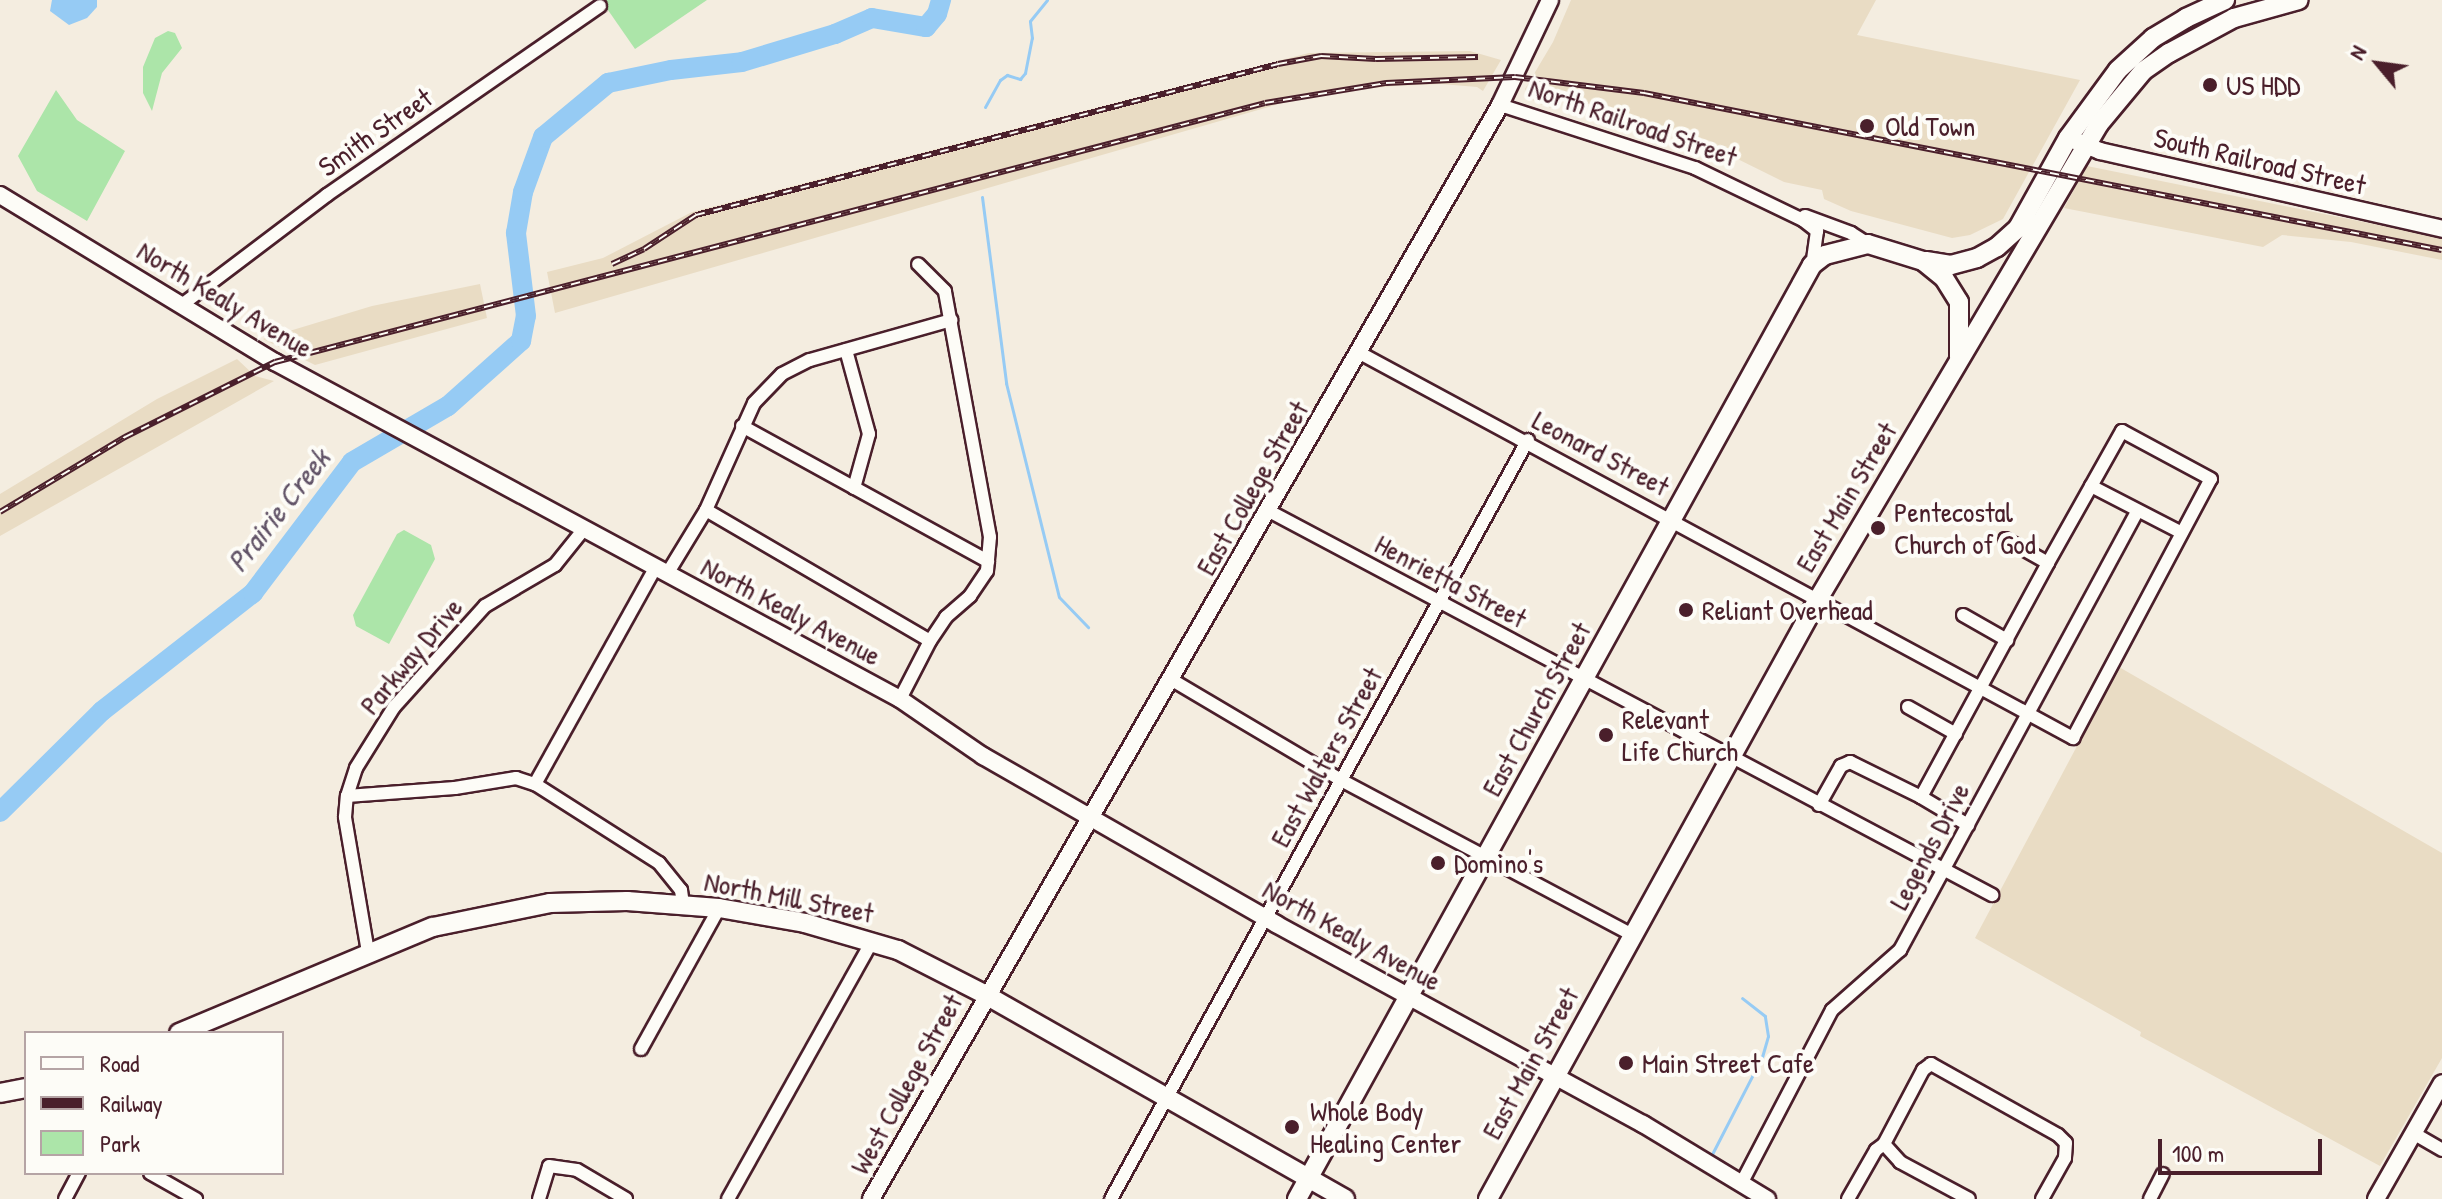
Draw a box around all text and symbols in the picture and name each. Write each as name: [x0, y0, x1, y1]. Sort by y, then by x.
north arrow: [2338, 24, 2418, 104]
text: N: [2341, 40, 2373, 65]
place label: US HDD: [2226, 68, 2300, 102]
street label: North Railroad Street: [1525, 71, 1741, 173]
marker: US HDD: [2201, 76, 2219, 94]
street label: Smith Street: [312, 81, 438, 183]
place label: Old Town: [1885, 109, 1975, 143]
marker: Old Town: [1856, 115, 1878, 137]
street label: South Railroad Street: [2151, 120, 2369, 202]
street label: North Kealy Avenue: [131, 234, 319, 364]
street label: East College Street: [1189, 395, 1315, 581]
street label: Leonard Street: [1527, 403, 1675, 503]
street label: East Main Street: [1788, 416, 1904, 578]
water label: Prairie Creek: [219, 441, 337, 579]
place label: Pentecostal Church of God: [1894, 495, 2036, 561]
marker: Pentecostal Church of God: [1869, 519, 1887, 537]
street label: Henrietta Street: [1369, 527, 1533, 635]
street label: North Kealy Avenue: [696, 550, 886, 672]
street label: Parkway Drive: [353, 591, 469, 721]
place label: Reliant Overhead: [1702, 593, 1873, 627]
marker: Reliant Overhead: [1677, 601, 1695, 619]
street label: East Church Street: [1474, 616, 1598, 802]
street label: East Walters Street: [1263, 661, 1389, 853]
place label: Relevant Life Church: [1622, 702, 1738, 768]
marker: Relevant Life Church: [1597, 726, 1615, 744]
street label: Legends Drive: [1882, 777, 1976, 915]
place label: Domino's: [1454, 846, 1543, 880]
marker: Domino's: [1429, 854, 1447, 872]
street label: North Mill Street: [702, 864, 876, 930]
street label: North Kealy Avenue: [1257, 872, 1447, 998]
street label: East Main Street: [1474, 981, 1586, 1145]
street label: West College Street: [843, 988, 969, 1180]
legend: [24, 1031, 284, 1175]
place label: Main Street Cafe: [1642, 1046, 1814, 1080]
text: Road: [100, 1047, 139, 1079]
marker: Main Street Cafe: [1617, 1054, 1635, 1072]
text: Railway: [100, 1087, 163, 1119]
place label: Whole Body Healing Center: [1310, 1094, 1461, 1160]
marker: Whole Body Healing Center: [1281, 1116, 1303, 1138]
scale bar: [2162, 1123, 2326, 1173]
text: Park: [100, 1127, 140, 1159]
text: 100 m: [2172, 1137, 2224, 1169]

